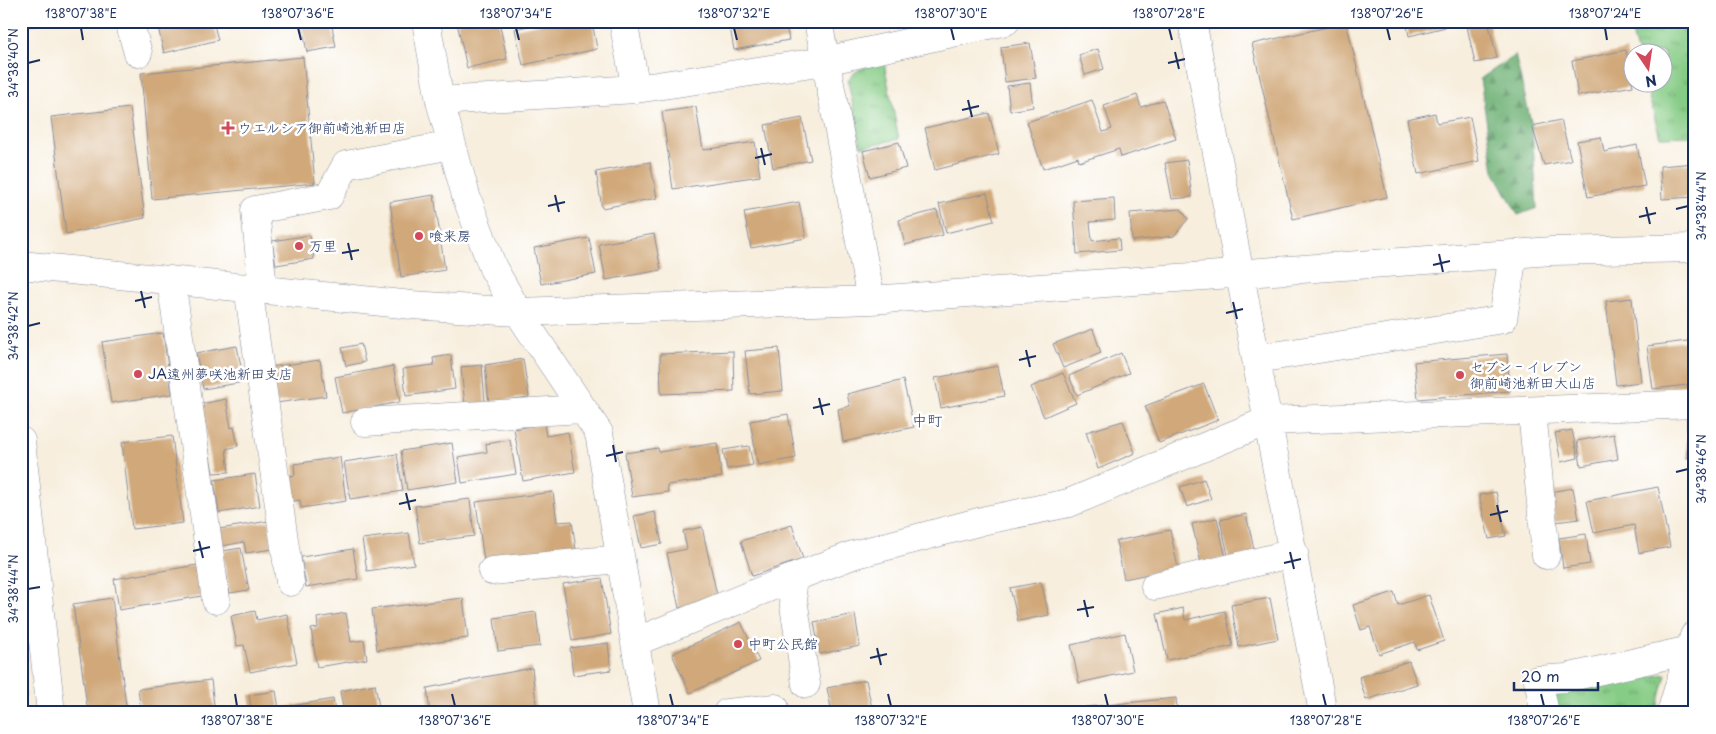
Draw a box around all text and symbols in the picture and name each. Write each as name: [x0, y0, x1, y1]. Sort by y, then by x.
text: 138°07'38"E: [45, 4, 117, 22]
text: 138°07'36"E: [262, 4, 334, 22]
text: 138°07'34"E: [480, 4, 552, 22]
text: 138°07'32"E: [698, 4, 770, 22]
text: 138°07'30"E: [914, 4, 988, 22]
text: 138°07'28"E: [1133, 4, 1205, 22]
text: 138°07'26"E: [1351, 4, 1423, 22]
text: 138°07'24"E: [1569, 4, 1641, 22]
text: 34°38'40"N: [4, 28, 22, 98]
north arrow: [1624, 42, 1674, 92]
text: N: [1643, 70, 1659, 93]
place label: ウエルシア御前崎池新田店: [238, 117, 406, 138]
marker: ウエルシア御前崎池新田店: [222, 122, 234, 134]
text: 34°38'44"N: [1692, 171, 1710, 241]
place label: 喰来房: [429, 225, 471, 246]
marker: 喰来房: [413, 230, 425, 242]
place label: 万里: [309, 235, 337, 256]
marker: 万里: [293, 240, 305, 252]
text: 34°38'42"N: [4, 291, 22, 361]
place label: セブン‐イレブン 御前崎池新田大山店: [1470, 356, 1596, 393]
place label: JA遠州夢咲池新田支店: [148, 363, 293, 384]
marker: JA遠州夢咲池新田支店: [132, 368, 144, 380]
marker: セブン‐イレブン 御前崎池新田大山店: [1454, 369, 1466, 381]
district label: 中町: [912, 408, 943, 431]
text: 34°38'46"N: [1692, 434, 1710, 504]
text: 34°38'44"N: [4, 554, 22, 624]
place label: 中町公民館: [748, 633, 818, 654]
marker: 中町公民館: [732, 638, 744, 650]
scale bar: [1514, 659, 1597, 691]
text: 20 m: [1521, 664, 1560, 687]
text: 138°07'38"E: [201, 711, 273, 729]
text: 138°07'36"E: [419, 711, 491, 729]
text: 138°07'34"E: [637, 711, 709, 729]
text: 138°07'32"E: [855, 711, 927, 729]
text: 138°07'30"E: [1071, 711, 1145, 729]
text: 138°07'28"E: [1290, 711, 1362, 729]
text: 138°07'26"E: [1508, 711, 1580, 729]

